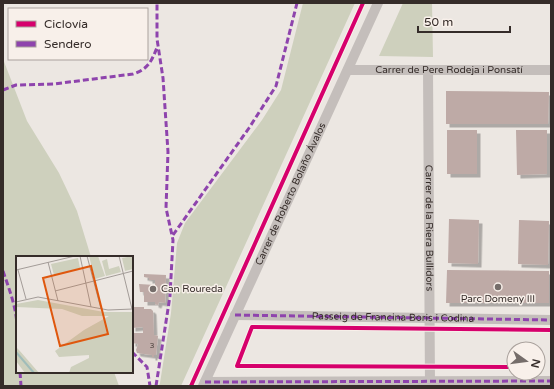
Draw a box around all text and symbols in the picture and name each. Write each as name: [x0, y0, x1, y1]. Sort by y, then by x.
legend: [8, 8, 148, 60]
scale bar: [418, 8, 510, 34]
text: 50 m: [424, 15, 453, 29]
text: Ciclovía: [44, 17, 88, 31]
text: Sendero: [44, 37, 92, 51]
street label: Carrer de Pere Rodeja i Ponsatí: [375, 64, 523, 76]
street label: Carrer de Roberto Bolaño Ávalos: [253, 121, 329, 267]
street label: Carrer de la Riera Bullidors: [423, 165, 435, 291]
inset map: [16, 256, 133, 373]
marker: Parc Domeny III: [493, 282, 503, 292]
place label: Can Roureda: [161, 283, 223, 295]
marker: Can Roureda: [148, 284, 158, 294]
place label: Parc Domeny III: [461, 293, 535, 305]
street label: Passeig de Francina Boris i Codina: [312, 310, 474, 325]
house number: 3: [149, 341, 155, 350]
north arrow: [506, 341, 546, 381]
text: N: [528, 357, 543, 369]

